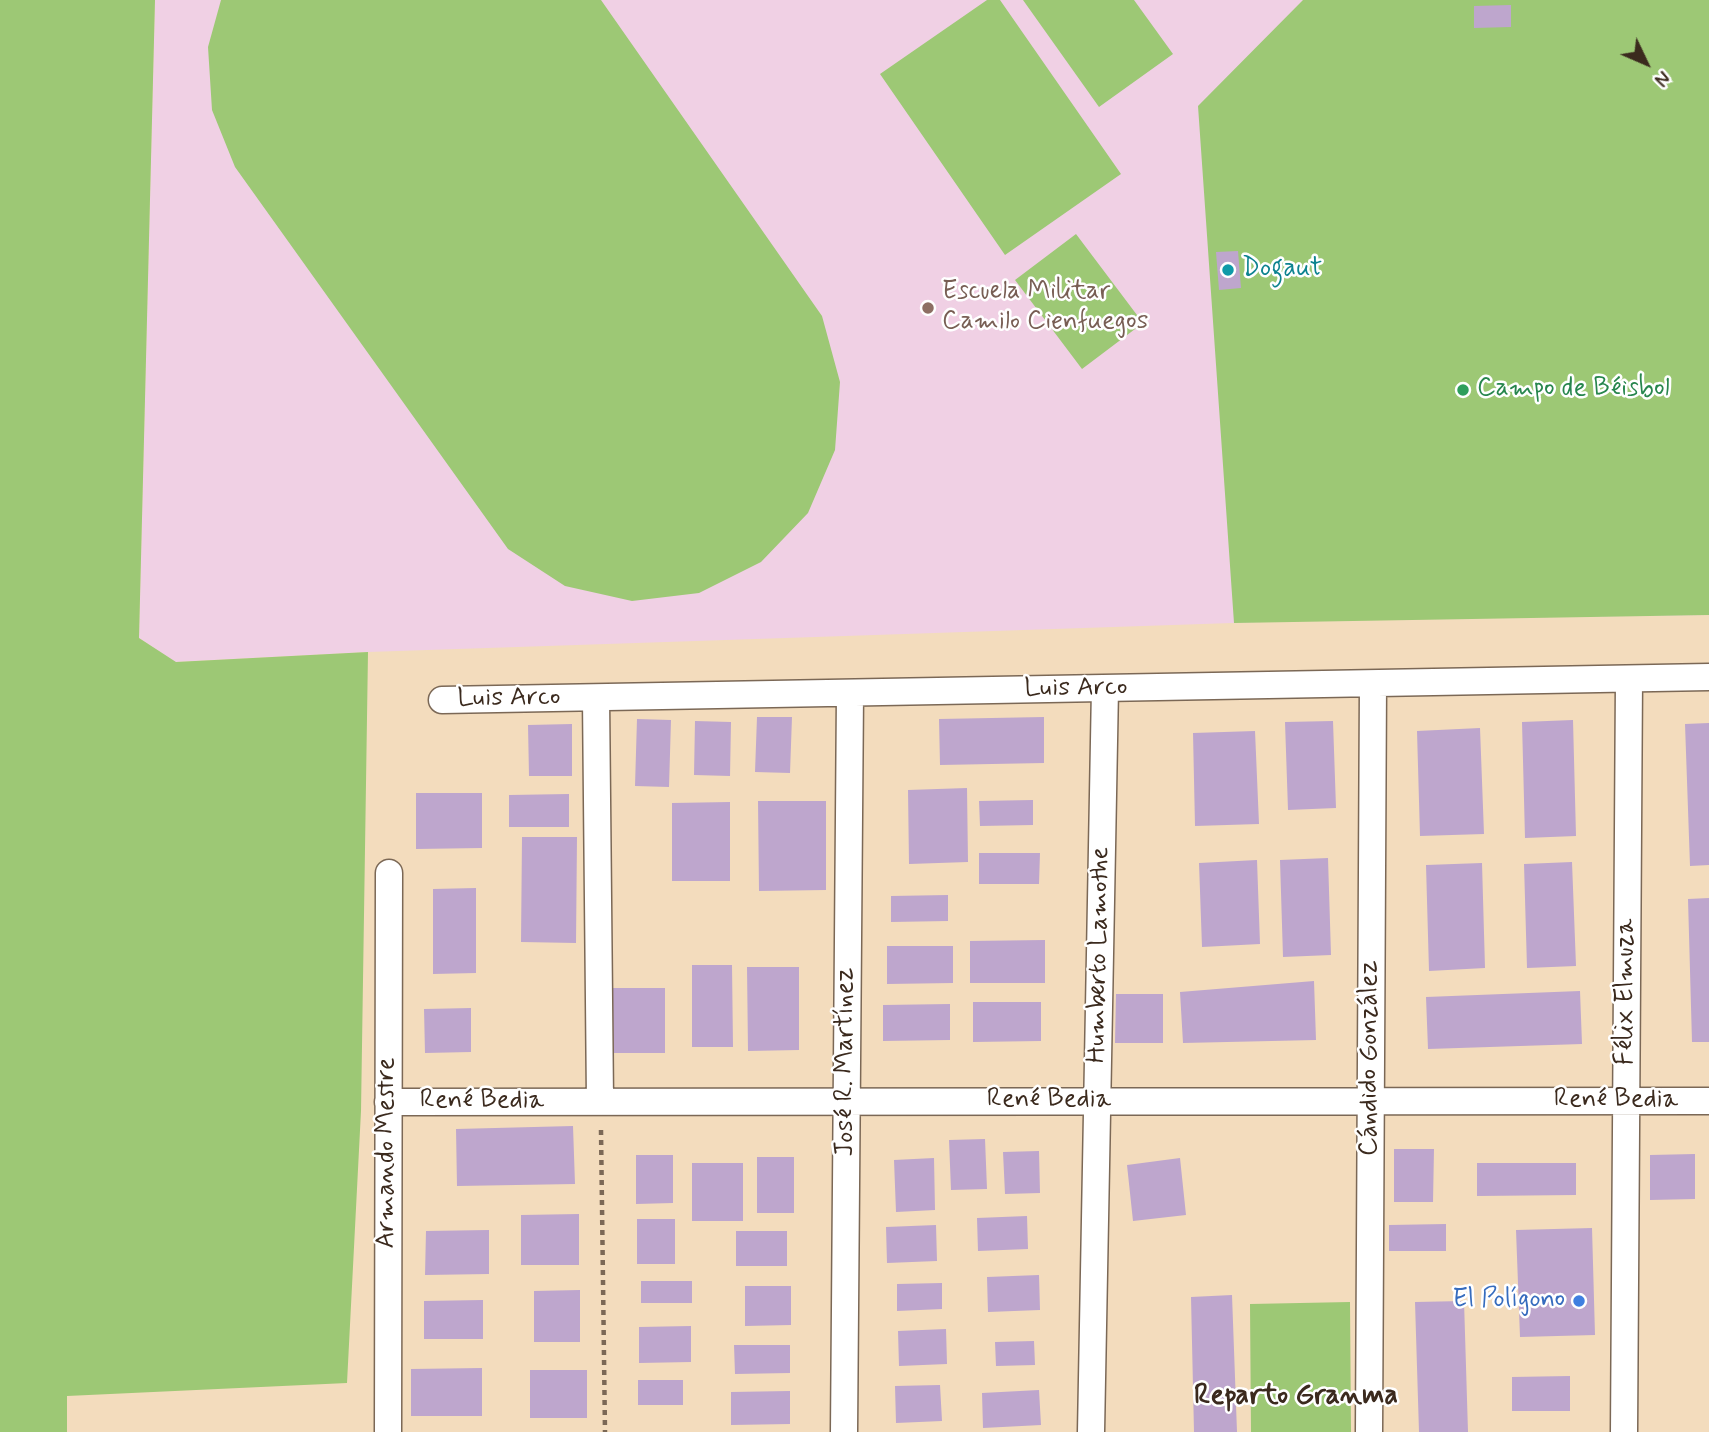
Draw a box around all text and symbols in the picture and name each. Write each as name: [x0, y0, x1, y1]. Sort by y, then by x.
north arrow: [1611, 28, 1681, 98]
text: N: [1648, 65, 1675, 91]
place label: Dogaut: [1242, 254, 1322, 286]
marker: Dogaut: [1220, 262, 1236, 278]
place label: Escuela Militar Camilo Cienfuegos: [942, 277, 1148, 338]
marker: Escuela Militar Camilo Cienfuegos: [920, 300, 936, 316]
place label: Campo de Béisbol: [1477, 374, 1670, 406]
marker: Campo de Béisbol: [1455, 382, 1471, 398]
street label: Luis Arco: [1024, 673, 1128, 705]
street label: Luis Arco: [457, 683, 561, 715]
street label: Humberto Lamothe: [1083, 847, 1117, 1063]
street label: Félix Elmuza: [1611, 919, 1643, 1065]
street label: Cándido González: [1355, 960, 1387, 1156]
street label: José R. Martínez: [831, 968, 863, 1156]
street label: Armando Mestre: [372, 1057, 404, 1249]
street label: René Bedia: [987, 1085, 1111, 1117]
street label: René Bedia: [1554, 1085, 1678, 1117]
street label: René Bedia: [420, 1086, 544, 1118]
place label: El Polígono: [1453, 1285, 1565, 1317]
marker: El Polígono: [1571, 1293, 1587, 1309]
district label: Reparto Granma: [1194, 1380, 1398, 1414]

